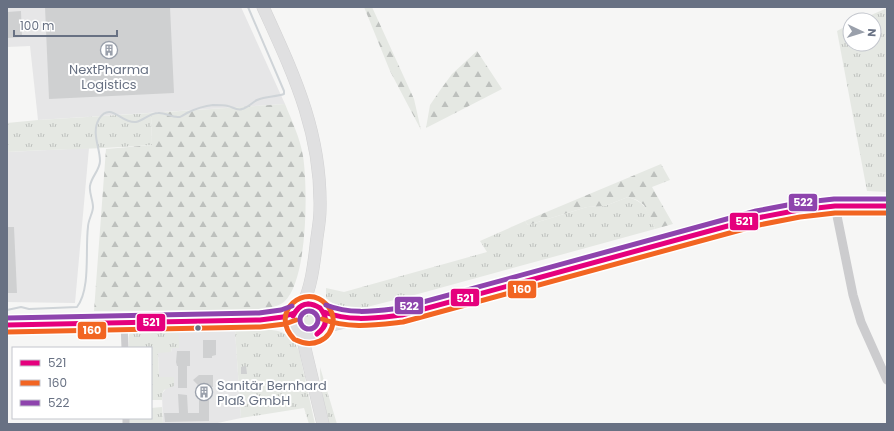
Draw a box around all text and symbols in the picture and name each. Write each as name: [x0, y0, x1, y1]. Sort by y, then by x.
scale bar: [14, 12, 117, 38]
north arrow: [842, 12, 882, 52]
text: 100 m: [20, 17, 54, 34]
text: N: [864, 28, 880, 37]
building icon: NextPharma Logistics: [99, 40, 119, 60]
place label: NextPharma Logistics: [69, 60, 149, 94]
line badge: 522: [788, 193, 818, 212]
text: 522: [793, 194, 813, 210]
line badge: 521: [729, 212, 759, 231]
text: 521: [735, 213, 753, 229]
line badge: 160: [507, 280, 537, 299]
text: 160: [513, 281, 531, 297]
line badge: 521: [450, 288, 480, 307]
text: 521: [456, 290, 474, 306]
line badge: 522: [394, 296, 424, 315]
text: 522: [399, 298, 419, 314]
line badge: 521: [136, 313, 166, 332]
text: 521: [142, 314, 160, 330]
line badge: 160: [77, 321, 107, 340]
text: 160: [83, 322, 101, 338]
unlabelled marker: [193, 323, 203, 333]
legend: [12, 347, 152, 419]
text: 521: [48, 354, 66, 371]
text: 160: [48, 374, 67, 391]
place label: Sanitär Bernhard Plaß GmbH: [217, 376, 327, 410]
building icon: Sanitär Bernhard Plaß GmbH: [194, 382, 214, 402]
text: 522: [48, 394, 69, 411]

